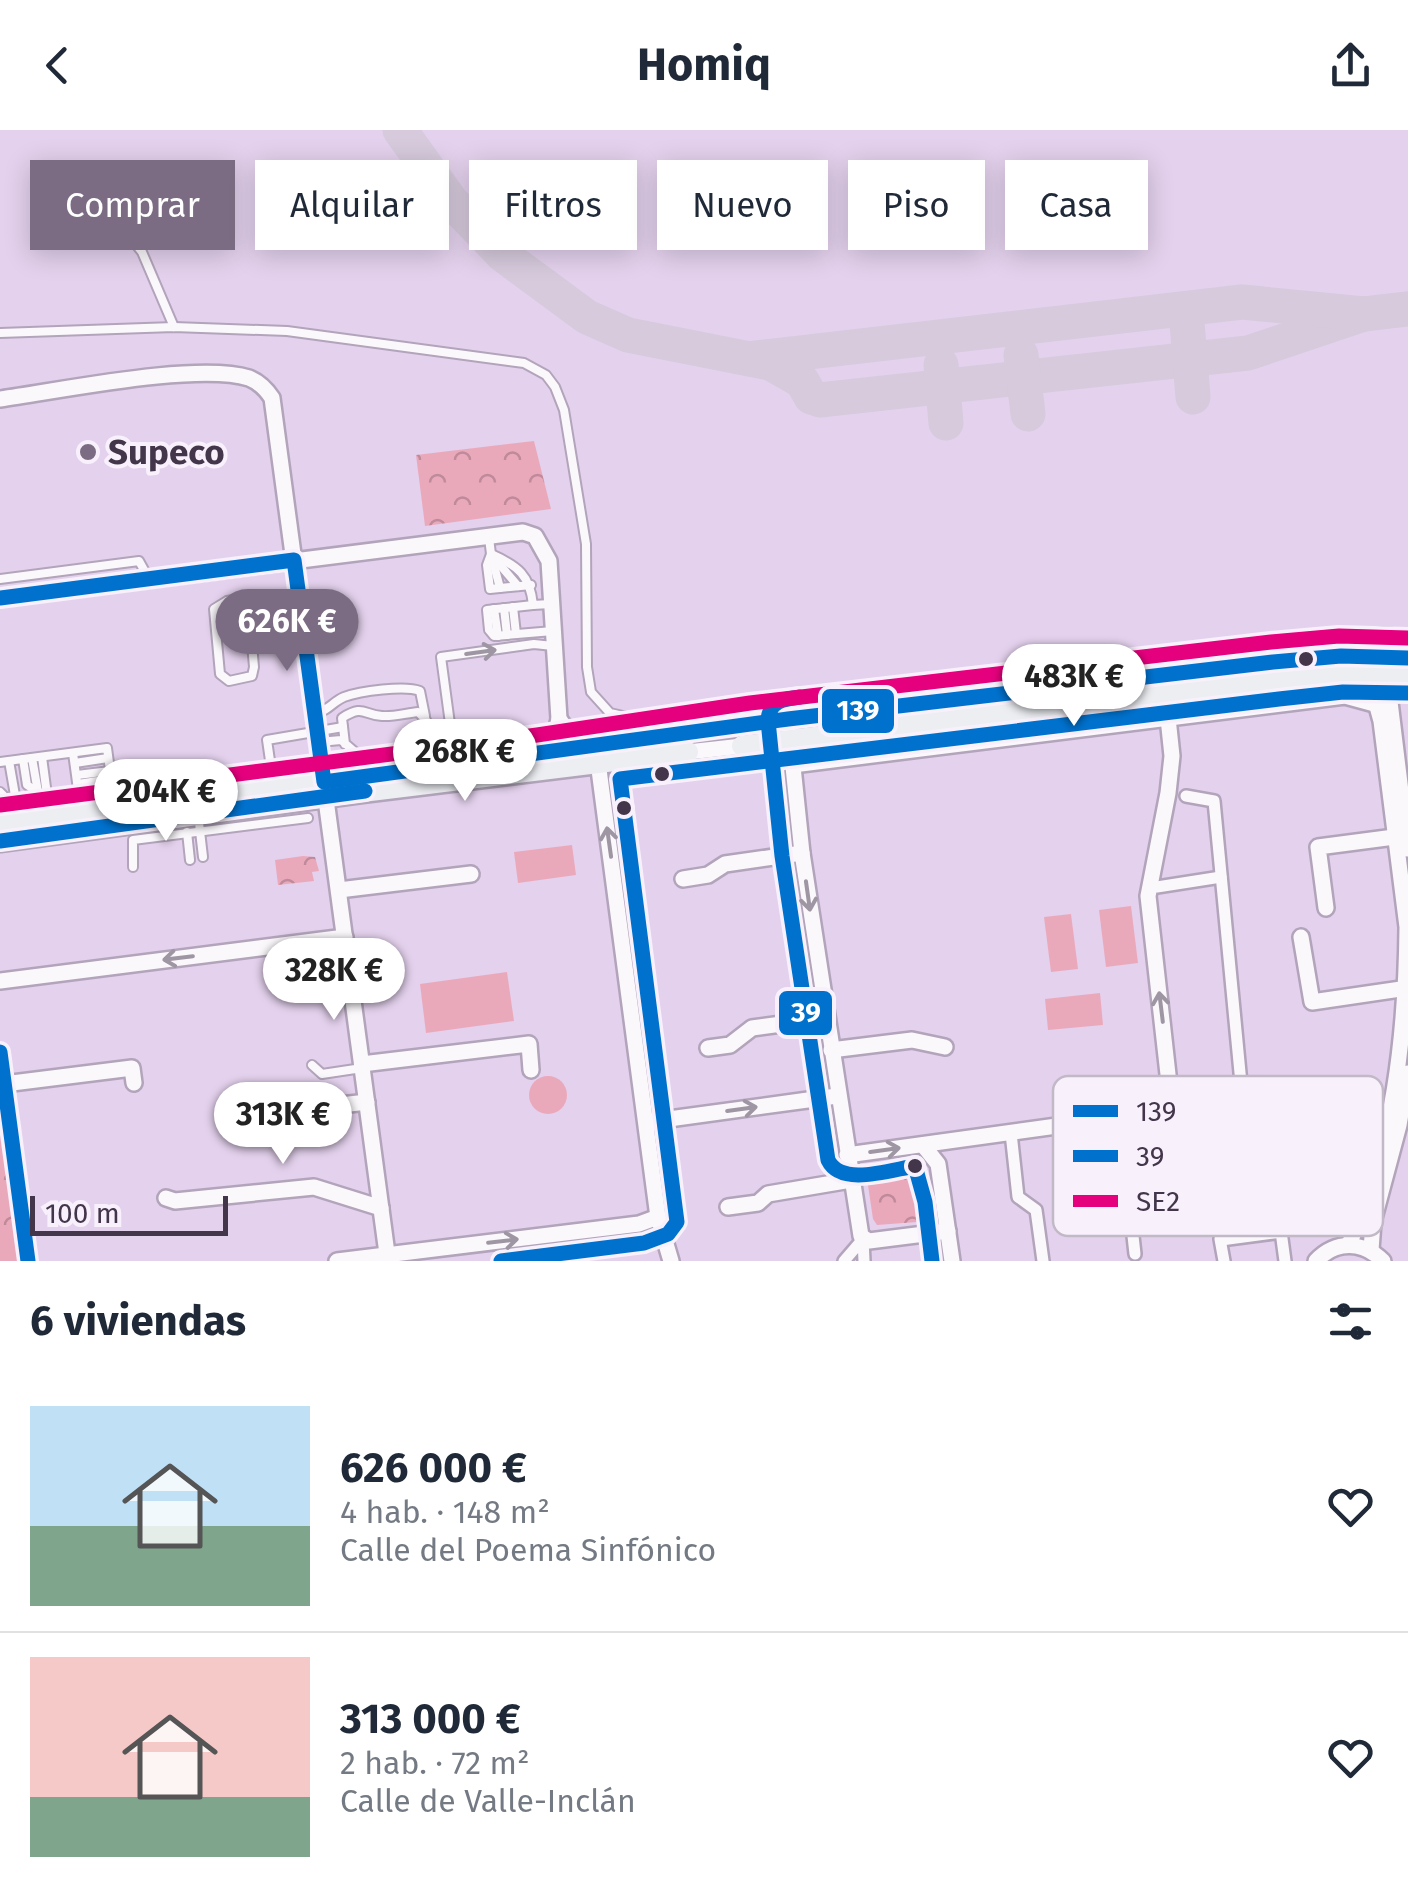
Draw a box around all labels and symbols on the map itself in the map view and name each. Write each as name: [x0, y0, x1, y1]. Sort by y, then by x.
place label: Supeco: [108, 431, 225, 473]
marker: Supeco: [77, 441, 99, 463]
pin: 626K €: [206, 589, 368, 674]
one-way arrow: [464, 642, 496, 660]
pin: 483K €: [993, 644, 1155, 729]
unlabelled marker: [1296, 649, 1316, 669]
line badge: 139: [820, 687, 896, 735]
text: 139: [837, 694, 879, 727]
pin: 268K €: [384, 719, 546, 804]
pin: 204K €: [85, 759, 247, 844]
unlabelled marker: [652, 764, 672, 784]
unlabelled marker: [614, 798, 634, 818]
one-way arrow: [599, 827, 617, 859]
one-way arrow: [800, 880, 818, 912]
pin: 328K €: [253, 938, 415, 1023]
one-way arrow: [163, 950, 195, 968]
line badge: 39: [777, 989, 834, 1037]
one-way arrow: [1151, 991, 1170, 1024]
text: 39: [790, 996, 821, 1029]
legend: [1053, 1076, 1383, 1236]
pin: 313K €: [202, 1082, 364, 1167]
text: 139: [1136, 1095, 1176, 1128]
one-way arrow: [725, 1099, 758, 1118]
one-way arrow: [868, 1140, 901, 1158]
text: 39: [1136, 1140, 1164, 1173]
unlabelled marker: [905, 1156, 925, 1176]
text: SE2: [1136, 1185, 1180, 1218]
scale bar: [30, 1191, 228, 1236]
one-way arrow: [486, 1231, 518, 1250]

